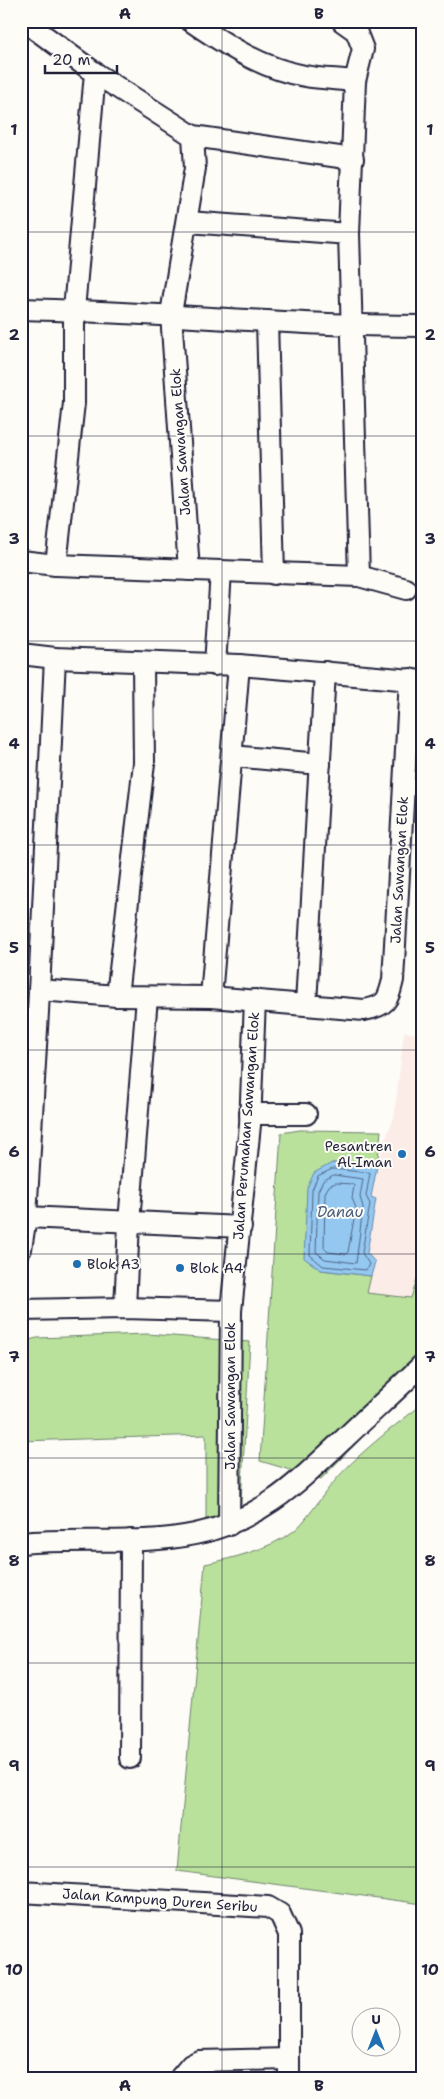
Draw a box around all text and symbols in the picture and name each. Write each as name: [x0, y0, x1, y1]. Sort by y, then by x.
text: A: [119, 3, 131, 24]
text: B: [314, 3, 324, 24]
scale bar: [45, 42, 118, 74]
text: 20 m: [52, 50, 91, 70]
text: 1: [10, 119, 18, 140]
text: 1: [426, 119, 434, 140]
text: 2: [8, 324, 20, 345]
text: 2: [424, 324, 436, 345]
street label: Jalan Sawangan Elok: [166, 368, 194, 516]
text: 3: [8, 528, 20, 549]
text: 3: [424, 528, 436, 549]
text: 4: [8, 733, 20, 754]
text: 4: [424, 733, 436, 754]
street label: Jalan Sawangan Elok: [386, 796, 412, 944]
text: 5: [9, 937, 19, 958]
text: 5: [425, 937, 435, 958]
street label: Jalan Perumahan Sawangan Elok: [229, 1011, 263, 1241]
place label: Pesantren Al-Iman: [325, 1137, 392, 1171]
text: 6: [8, 1141, 20, 1162]
text: 6: [424, 1141, 436, 1162]
marker: Pesantren Al-Iman: [396, 1148, 408, 1160]
water label: Danau: [317, 1202, 363, 1222]
place label: Blok A3: [87, 1255, 140, 1273]
marker: Blok A3: [71, 1258, 83, 1270]
place label: Blok A4: [190, 1259, 244, 1277]
marker: Blok A4: [174, 1262, 186, 1274]
street label: Jalan Sawangan Elok: [221, 1322, 239, 1470]
text: 7: [8, 1346, 20, 1367]
text: 7: [424, 1346, 436, 1367]
text: 8: [8, 1550, 20, 1571]
text: 8: [424, 1550, 436, 1571]
text: 9: [8, 1755, 20, 1776]
text: 9: [424, 1755, 436, 1776]
street label: Jalan Kampung Duren Seribu: [62, 1884, 258, 1916]
text: 10: [5, 1959, 23, 1980]
text: 10: [421, 1959, 439, 1980]
north arrow: [352, 2006, 402, 2056]
text: U: [371, 2010, 381, 2028]
text: A: [119, 2075, 131, 2096]
text: B: [314, 2075, 324, 2096]

